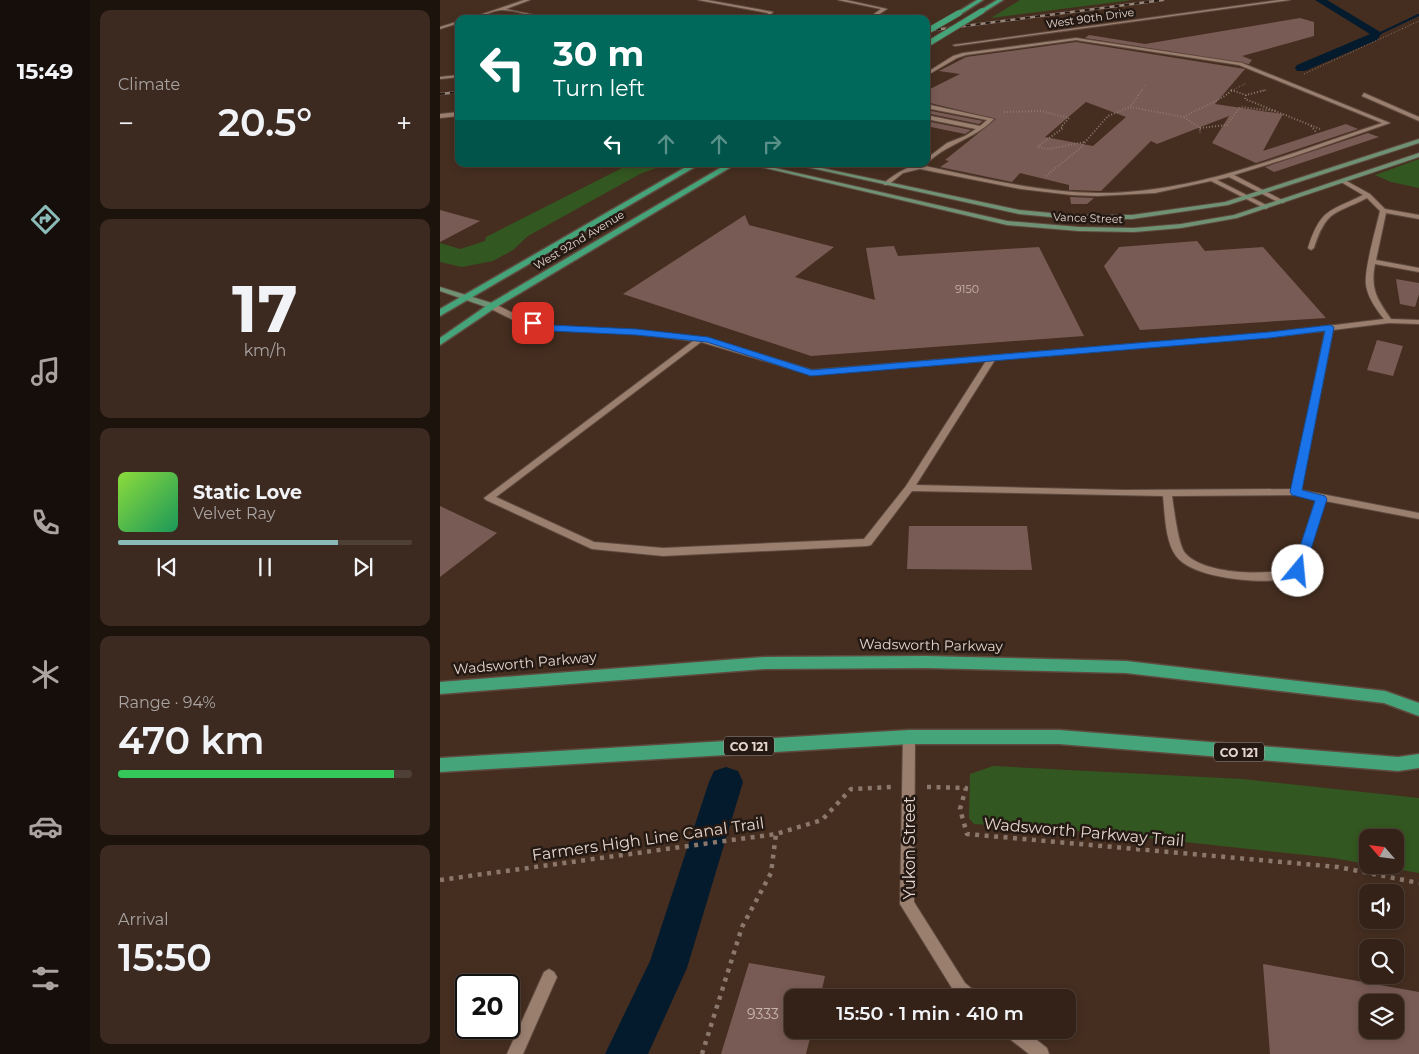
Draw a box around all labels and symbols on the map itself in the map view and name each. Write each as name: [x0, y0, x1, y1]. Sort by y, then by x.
street label: West 90th Drive: [1045, 5, 1135, 31]
street label: West 92nd Avenue: [531, 207, 627, 273]
street label: Vance Street: [1053, 210, 1124, 226]
house number: 9150: [955, 282, 979, 296]
pin: [512, 302, 554, 344]
position arrow: [1271, 544, 1323, 596]
street label: Wadsworth Parkway: [859, 635, 1004, 655]
street label: Wadsworth Parkway: [453, 648, 598, 678]
road number: CO 121: [724, 736, 774, 756]
road number: CO 121: [1214, 742, 1264, 762]
street label: Yukon Street: [900, 796, 919, 900]
street label: Farmers High Line Canal Trail: [531, 813, 765, 865]
street label: Wadsworth Parkway Trail: [983, 814, 1185, 850]
north arrow: [1359, 829, 1404, 874]
speed limit sign: 20: [455, 974, 520, 1039]
house number: 9333: [747, 1005, 779, 1023]

